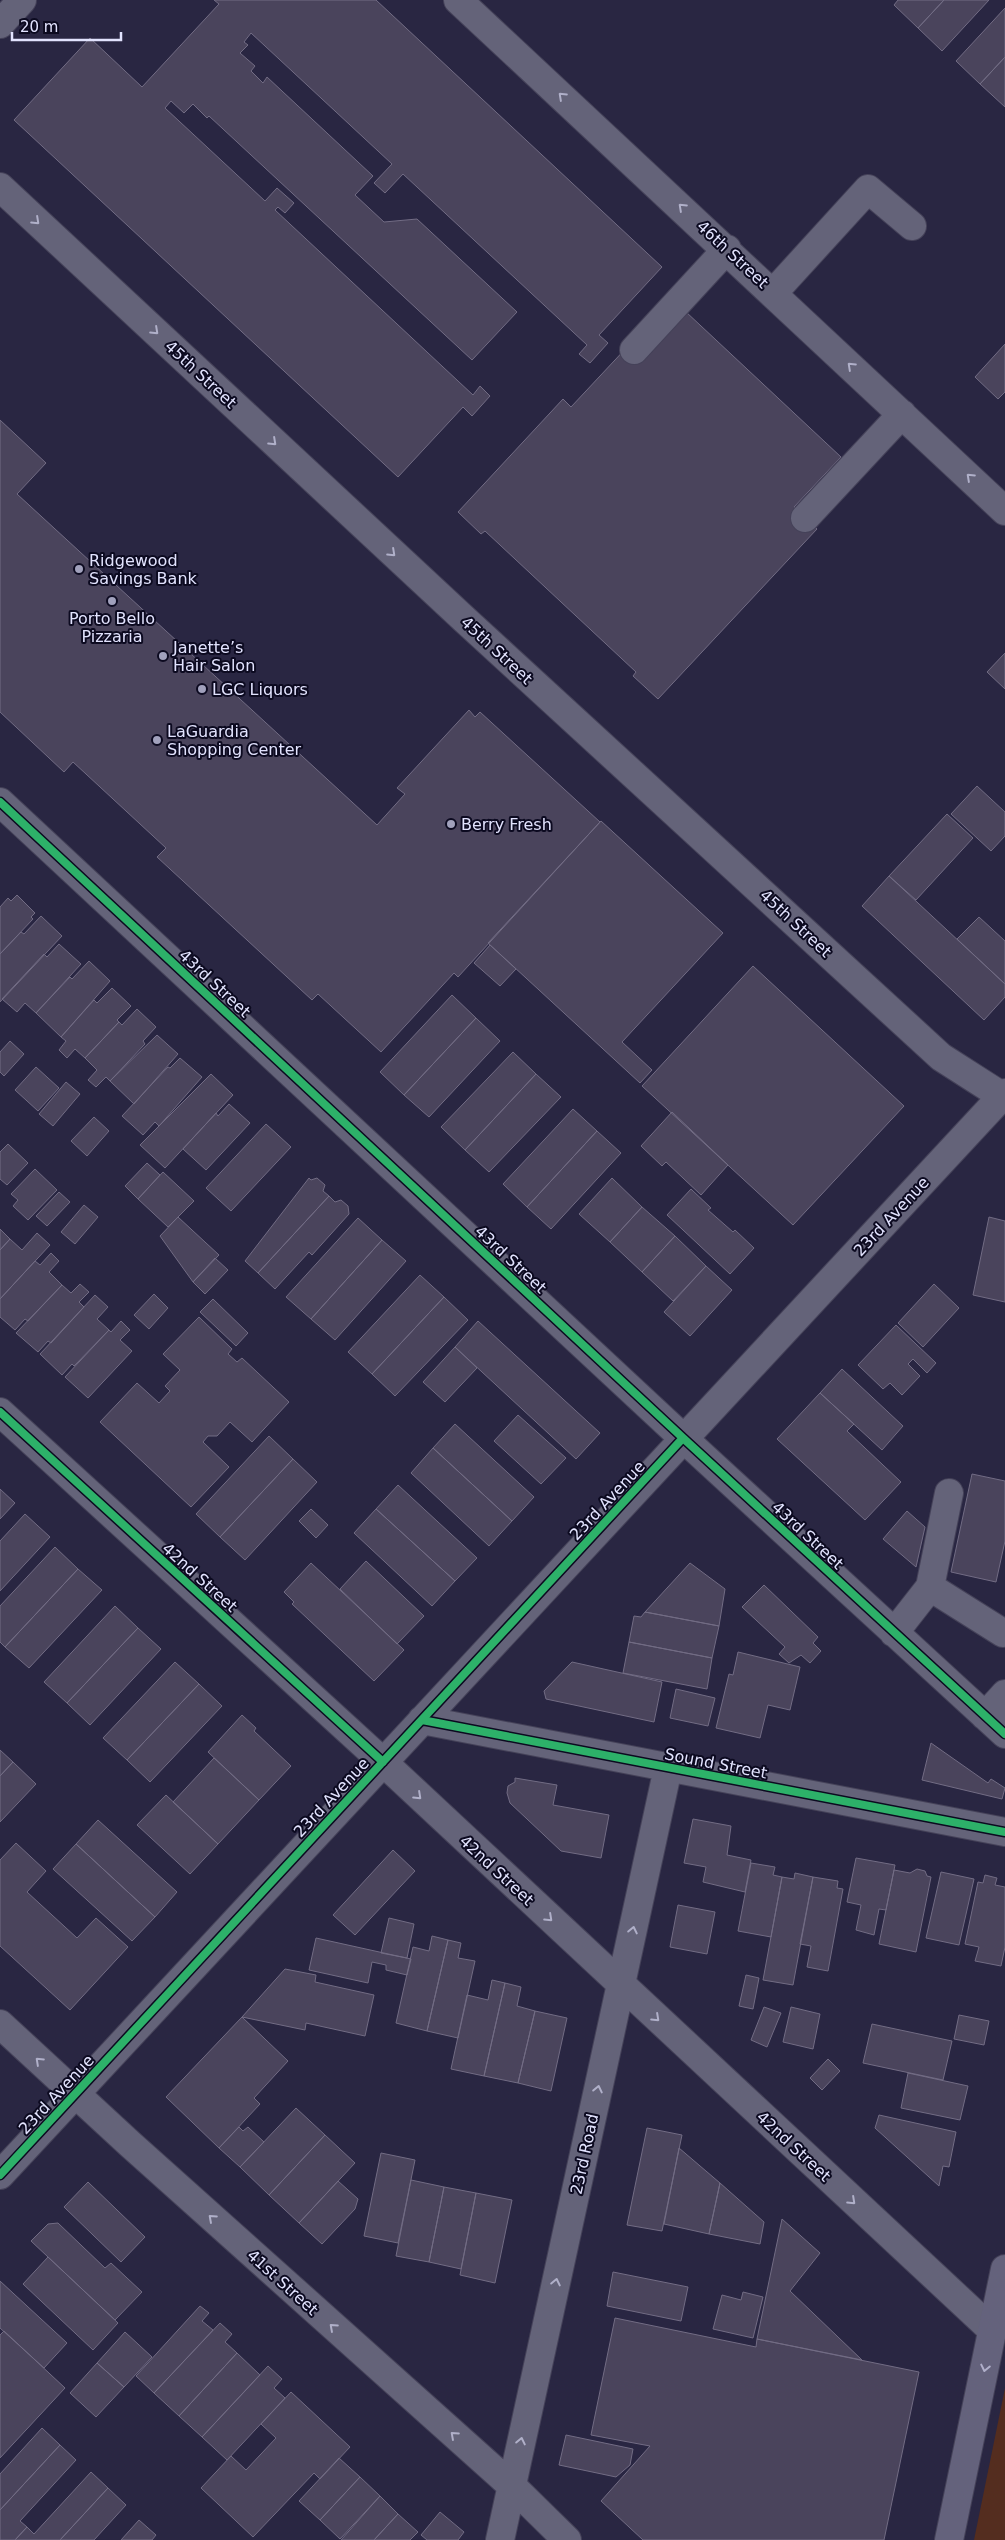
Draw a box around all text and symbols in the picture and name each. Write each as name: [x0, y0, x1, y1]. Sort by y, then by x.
scale bar: [12, 10, 121, 42]
text: 20 m: [20, 18, 58, 36]
one-way arrow: [559, 93, 568, 102]
one-way arrow: [678, 204, 687, 213]
one-way arrow: [30, 215, 39, 224]
street label: 46th Street: [693, 217, 772, 292]
one-way arrow: [149, 325, 158, 334]
street label: 45th Street: [161, 337, 240, 412]
one-way arrow: [848, 363, 857, 372]
one-way arrow: [268, 436, 277, 445]
one-way arrow: [966, 474, 975, 483]
one-way arrow: [387, 547, 396, 556]
place label: Ridgewood Savings Bank: [89, 551, 198, 588]
marker: Ridgewood Savings Bank: [73, 563, 85, 575]
marker: Porto Bello Pizzaria: [106, 595, 118, 607]
place label: Porto Bello Pizzaria: [69, 609, 155, 646]
street label: 45th Street: [457, 613, 536, 688]
place label: Janette’s Hair Salon: [172, 638, 255, 675]
marker: Janette’s Hair Salon: [157, 650, 169, 662]
place label: LGC Liquors: [212, 680, 308, 699]
marker: LGC Liquors: [196, 683, 208, 695]
place label: LaGuardia Shopping Center: [167, 722, 302, 759]
marker: LaGuardia Shopping Center: [151, 734, 163, 746]
place label: Berry Fresh: [461, 815, 552, 834]
marker: Berry Fresh: [445, 818, 457, 830]
street label: 45th Street: [756, 886, 835, 961]
street label: 43rd Street: [175, 946, 254, 1021]
street label: 23rd Avenue: [850, 1173, 933, 1260]
street label: 43rd Street: [471, 1222, 550, 1297]
street label: 23rd Avenue: [566, 1457, 649, 1544]
street label: 43rd Street: [768, 1498, 847, 1573]
street label: 42nd Street: [158, 1539, 241, 1616]
street label: Sound Street: [663, 1744, 769, 1783]
street label: 23rd Avenue: [290, 1754, 373, 1841]
one-way arrow: [412, 1790, 421, 1799]
street label: 42nd Street: [456, 1831, 538, 1909]
one-way arrow: [544, 1913, 553, 1922]
one-way arrow: [627, 1926, 637, 1935]
one-way arrow: [651, 2012, 660, 2021]
street label: 23rd Avenue: [15, 2051, 98, 2138]
one-way arrow: [36, 2058, 45, 2067]
one-way arrow: [592, 2085, 603, 2094]
street label: 42nd Street: [753, 2107, 835, 2185]
street label: 23rd Road: [567, 2112, 602, 2196]
one-way arrow: [846, 2195, 855, 2204]
one-way arrow: [209, 2215, 218, 2224]
street label: 41st Street: [243, 2246, 322, 2319]
one-way arrow: [550, 2278, 561, 2287]
one-way arrow: [330, 2324, 339, 2333]
one-way arrow: [980, 2364, 990, 2373]
one-way arrow: [451, 2432, 460, 2441]
one-way arrow: [516, 2437, 526, 2445]

